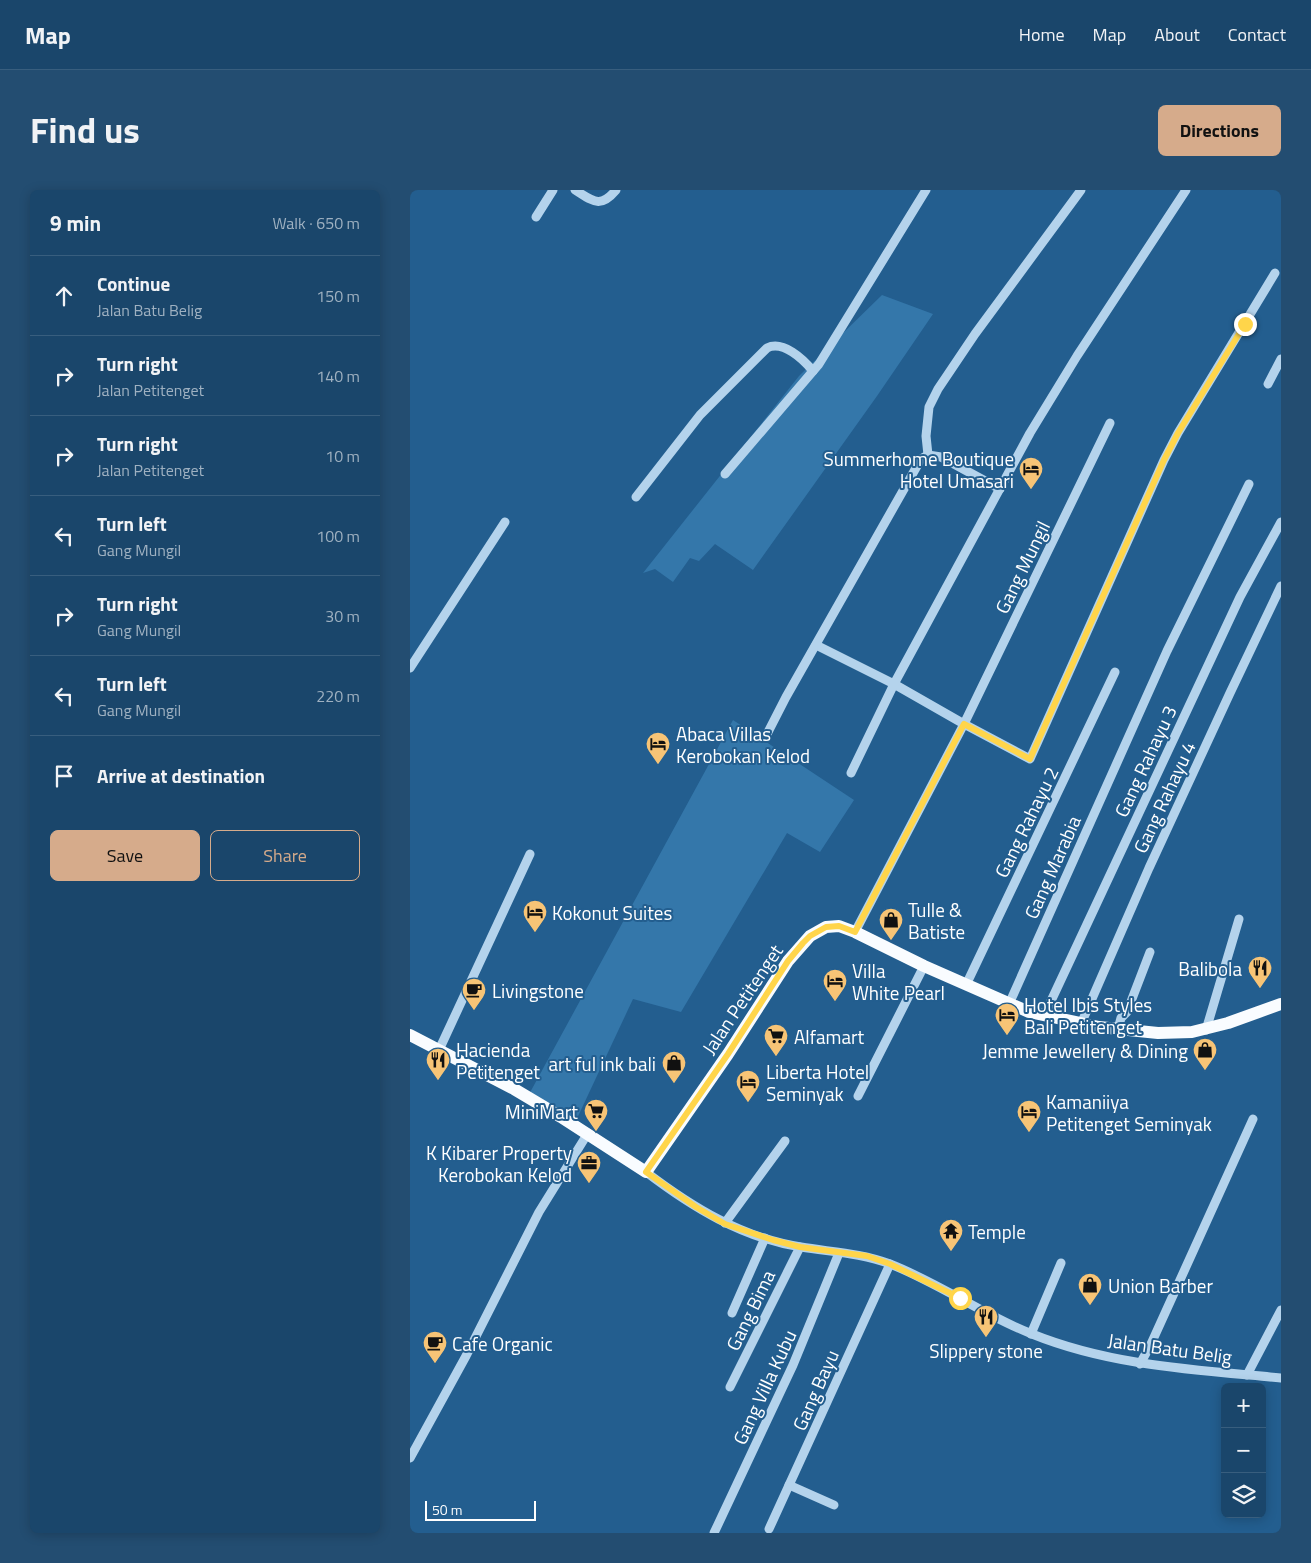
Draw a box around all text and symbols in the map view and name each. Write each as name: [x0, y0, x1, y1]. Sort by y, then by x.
text: Map: [25, 17, 71, 53]
text: Home: [1019, 21, 1065, 48]
text: Map: [1093, 21, 1126, 48]
text: About: [1154, 21, 1200, 48]
text: Contact: [1228, 21, 1286, 48]
text: Find us: [30, 103, 140, 157]
button: Directions: [1158, 105, 1281, 156]
text: 9 min: [50, 207, 101, 239]
text: Walk · 650 m: [272, 211, 360, 235]
text: Continue: [97, 269, 170, 298]
icon: ahead: [50, 282, 78, 310]
text: 150 m: [316, 284, 360, 308]
text: Jalan Batu Belig: [97, 298, 202, 322]
route end: [1234, 313, 1257, 336]
text: Turn right: [97, 349, 178, 378]
icon: right: [50, 362, 78, 390]
text: 140 m: [316, 364, 360, 388]
text: Jalan Petitenget: [97, 378, 204, 402]
text: Turn right: [97, 429, 178, 458]
icon: right: [50, 442, 78, 470]
text: 10 m: [325, 444, 360, 468]
place label: Summerhome Boutique Hotel Umasari: [823, 444, 1014, 495]
hotel icon: Summerhome Boutique Hotel Umasari: [1018, 456, 1044, 490]
text: Jalan Petitenget: [97, 458, 204, 482]
text: Turn left: [97, 509, 167, 538]
street label: Gang Mungil: [987, 516, 1057, 618]
icon: left: [50, 522, 78, 550]
text: 100 m: [316, 524, 360, 548]
text: Gang Mungil: [97, 538, 181, 562]
text: Turn right: [97, 589, 178, 618]
icon: right: [50, 602, 78, 630]
text: 30 m: [325, 604, 360, 628]
text: Gang Mungil: [97, 618, 181, 642]
text: Turn left: [97, 669, 167, 698]
icon: left: [50, 682, 78, 710]
text: 220 m: [316, 684, 360, 708]
text: Gang Mungil: [97, 698, 181, 722]
street label: Gang Rahayu 3: [1106, 700, 1184, 822]
place label: Abaca Villas Kerobokan Kelod: [676, 719, 810, 770]
hotel icon: Abaca Villas Kerobokan Kelod: [645, 731, 671, 765]
street label: Gang Rahayu 4: [1125, 736, 1203, 858]
text: Arrive at destination: [97, 761, 265, 790]
icon: arrive: [50, 762, 78, 790]
street label: Gang Rahayu 2: [987, 762, 1065, 882]
street label: Gang Marabia: [1016, 810, 1088, 923]
button: Save: [50, 830, 200, 881]
button: Share: [210, 830, 360, 881]
place label: Tulle & Batiste: [908, 895, 965, 946]
place label: Kokonut Suites: [552, 898, 672, 927]
hotel icon: Kokonut Suites: [522, 899, 548, 933]
shop icon: Tulle & Batiste: [878, 907, 904, 941]
street label: Jalan Petitenget: [694, 938, 790, 1060]
place label: Balibola: [1178, 954, 1242, 983]
restaurant icon: Balibola: [1247, 955, 1273, 989]
place label: Villa White Pearl: [852, 956, 945, 1007]
hotel icon: Villa White Pearl: [822, 968, 848, 1002]
place label: Livingstone: [492, 976, 584, 1005]
cafe icon: Livingstone: [461, 977, 487, 1011]
place label: Hotel Ibis Styles Bali Petitenget: [1024, 990, 1152, 1041]
hotel icon: Hotel Ibis Styles Bali Petitenget: [994, 1002, 1020, 1036]
place label: Alfamart: [794, 1022, 864, 1051]
supermarket icon: Alfamart: [763, 1023, 789, 1057]
place label: Hacienda Petitenget: [456, 1035, 540, 1086]
place label: Jemme Jewellery & Dining: [982, 1036, 1188, 1065]
shop icon: Jemme Jewellery & Dining: [1192, 1037, 1218, 1071]
restaurant icon: Hacienda Petitenget: [425, 1047, 451, 1081]
place label: art ful ink bali: [548, 1049, 656, 1078]
shop icon: art ful ink bali: [661, 1050, 687, 1084]
place label: Liberta Hotel Seminyak: [766, 1057, 869, 1108]
hotel icon: Liberta Hotel Seminyak: [735, 1069, 761, 1103]
place label: Kamaniiya Petitenget Seminyak: [1046, 1087, 1212, 1138]
place label: MiniMart: [505, 1097, 578, 1126]
supermarket icon: MiniMart: [583, 1098, 609, 1132]
hotel icon: Kamaniiya Petitenget Seminyak: [1016, 1099, 1042, 1133]
place label: K Kibarer Property Kerobokan Kelod: [426, 1138, 572, 1189]
office icon: K Kibarer Property Kerobokan Kelod: [576, 1150, 602, 1184]
place label: Temple: [968, 1217, 1026, 1246]
temple icon: Temple: [938, 1218, 964, 1252]
street label: Gang Bima: [718, 1264, 782, 1355]
place label: Union Barber: [1108, 1271, 1213, 1300]
shop icon: Union Barber: [1077, 1272, 1103, 1306]
route start: [949, 1287, 972, 1310]
restaurant icon: Slippery stone: [973, 1304, 999, 1338]
street label: Gang Villa Kubu: [725, 1325, 803, 1449]
street label: Jalan Batu Belig: [1106, 1325, 1234, 1371]
place label: Cafe Organic: [452, 1329, 553, 1358]
cafe icon: Cafe Organic: [422, 1330, 448, 1364]
place label: Slippery stone: [929, 1336, 1043, 1365]
street label: Gang Bayu: [784, 1345, 846, 1435]
map controls: [1221, 1383, 1266, 1518]
button: +: [1221, 1383, 1266, 1428]
button: −: [1221, 1428, 1266, 1473]
button: layers: [1221, 1473, 1266, 1518]
scale bar: [425, 1498, 536, 1521]
text: 50 m: [432, 1499, 462, 1520]

